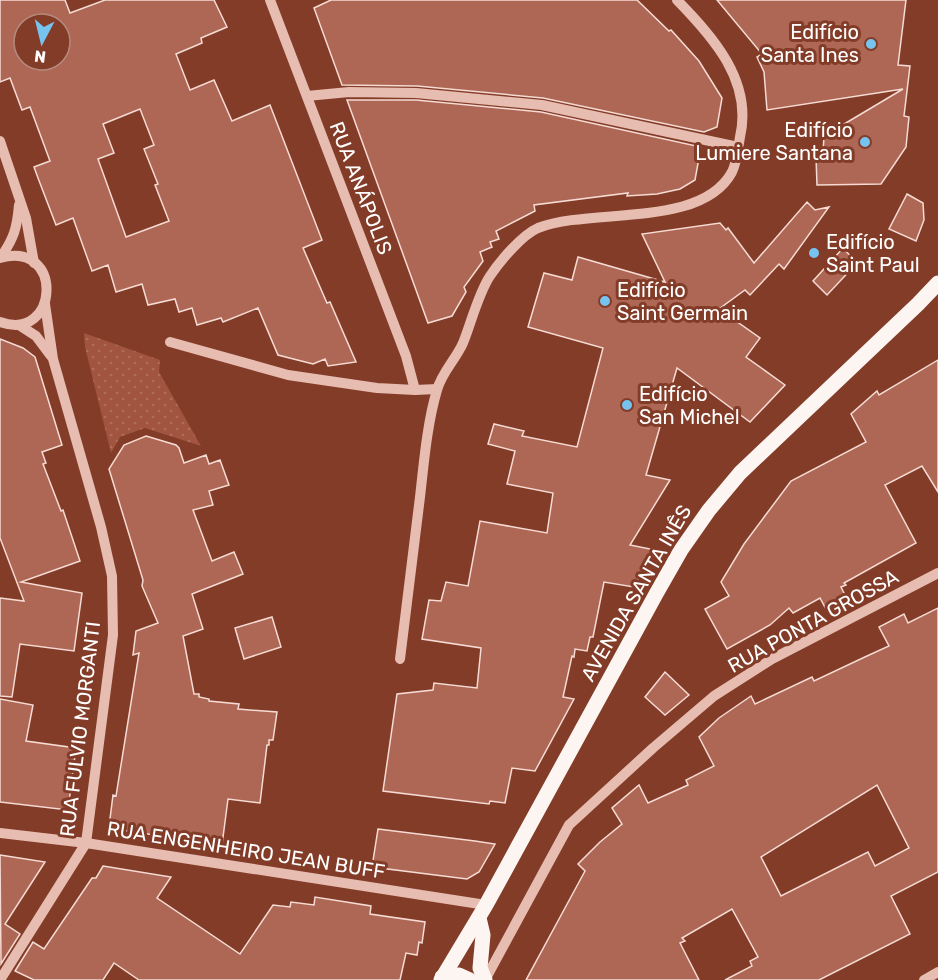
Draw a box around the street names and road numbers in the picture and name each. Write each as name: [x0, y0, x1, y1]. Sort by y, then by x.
street label: RUA ANÁPOLIS: [325, 118, 397, 258]
street label: AVENIDA SANTA INÊS: [576, 501, 696, 685]
street label: RUA PONTA GROSSA: [724, 564, 902, 678]
street label: RUA FULVIO MORGANTI: [55, 620, 105, 838]
street label: RUA ENGENHEIRO JEAN BUFF: [105, 816, 387, 884]

